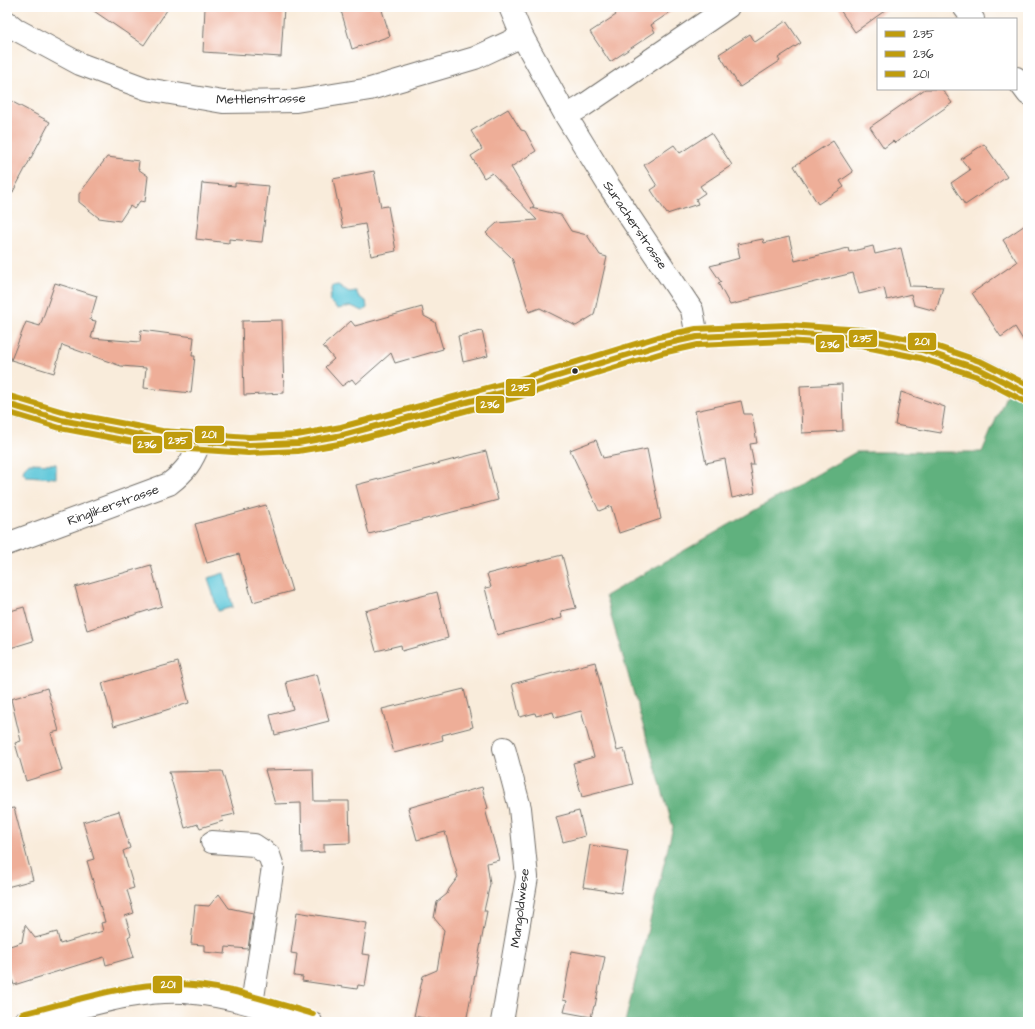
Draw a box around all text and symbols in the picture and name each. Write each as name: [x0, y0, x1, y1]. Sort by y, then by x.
legend: [877, 18, 1017, 90]
text: 235: [913, 26, 935, 43]
text: 236: [913, 46, 934, 63]
text: 201: [913, 66, 929, 83]
street label: Mettlenstrasse: [216, 89, 306, 109]
street label: Suracherstrasse: [599, 177, 671, 273]
line badge: 235: [848, 329, 878, 348]
text: 235: [852, 331, 873, 346]
line badge: 201: [907, 332, 937, 351]
line badge: 236: [815, 334, 845, 353]
text: 201: [914, 334, 930, 349]
text: 236: [820, 337, 839, 352]
unlabelled marker: [570, 366, 580, 376]
line badge: 235: [505, 378, 536, 397]
text: 235: [510, 380, 531, 395]
line badge: 236: [475, 395, 505, 414]
text: 236: [480, 397, 499, 412]
line badge: 201: [194, 425, 225, 444]
text: 201: [201, 427, 217, 442]
line badge: 235: [163, 431, 193, 450]
text: 235: [167, 433, 188, 448]
line badge: 236: [132, 435, 163, 454]
text: 236: [137, 437, 156, 452]
street label: Ringlikerstrasse: [65, 480, 162, 531]
street label: Mangoldwiese: [506, 867, 535, 949]
line badge: 201: [152, 975, 183, 994]
text: 201: [160, 977, 176, 992]

